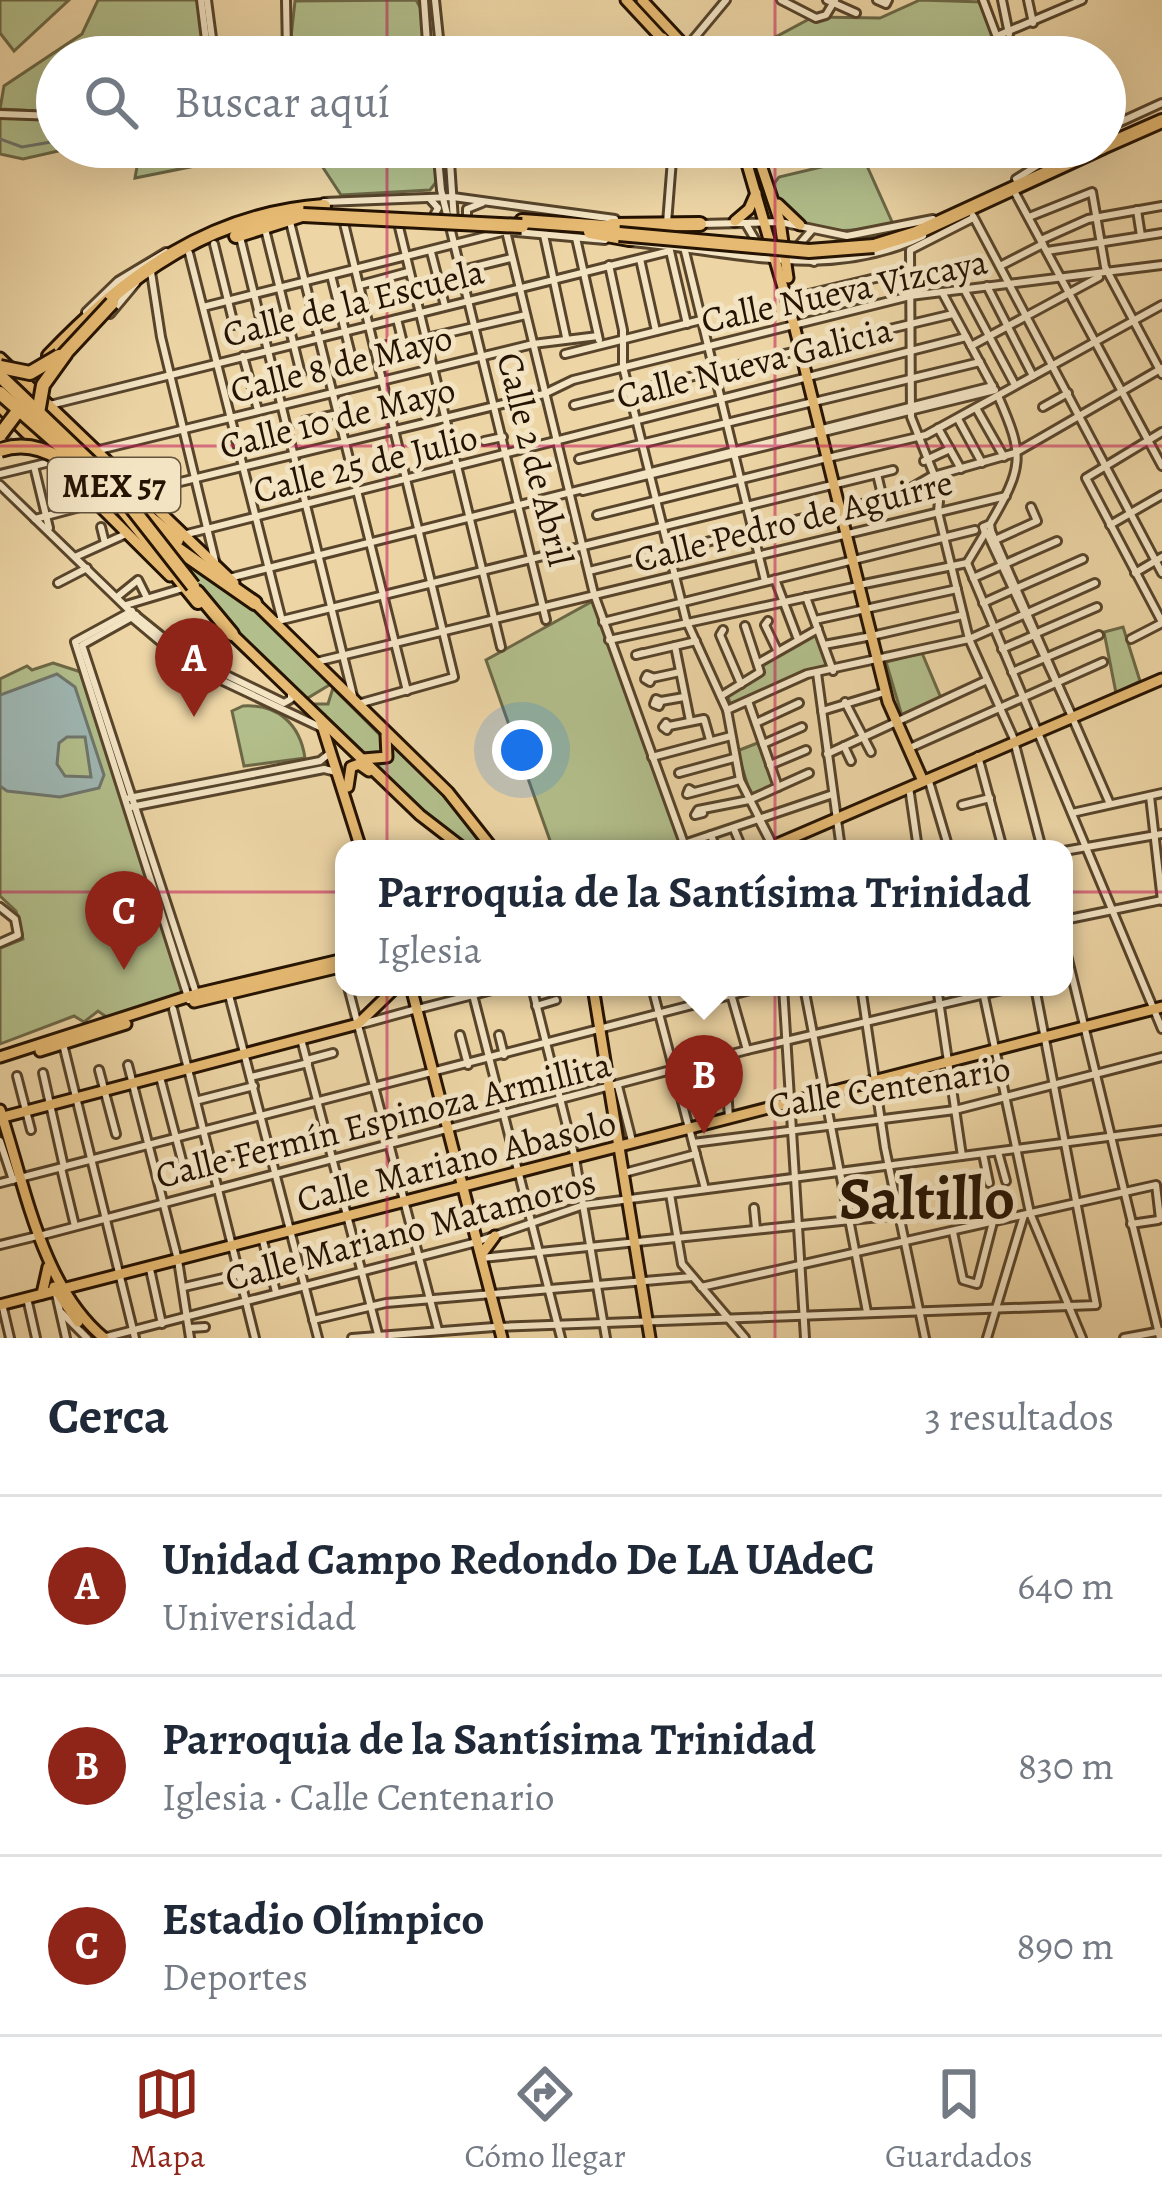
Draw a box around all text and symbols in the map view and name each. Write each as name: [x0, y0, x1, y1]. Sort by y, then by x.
search box: [36, 36, 1126, 168]
icon: search: [78, 69, 144, 135]
text: Buscar aquí: [174, 71, 390, 133]
street label: Calle Nueva Vizcaya: [696, 236, 992, 345]
street label: Calle de la Escuela: [217, 246, 489, 359]
street label: Calle Nueva Galicia: [611, 304, 897, 420]
street label: Calle 8 de Mayo: [225, 312, 457, 415]
street label: Calle 2 de Abril: [485, 347, 586, 571]
street label: Calle 10 de Mayo: [214, 365, 460, 470]
street label: Calle 25 de Julio: [248, 412, 482, 515]
street label: Calle Pedro de Aguirre: [629, 457, 958, 584]
road number: MEX 57: [48, 458, 180, 512]
pin: A: [155, 618, 233, 717]
your location: [492, 720, 552, 780]
popup: [335, 840, 1073, 996]
text: Parroquia de la Santísima Trinidad: [377, 861, 1031, 923]
pin: C: [85, 871, 163, 970]
text: Iglesia: [377, 923, 482, 976]
pin: B: [665, 1035, 743, 1134]
street label: Calle Fermín Espinoza Armillita: [150, 1039, 616, 1200]
street label: Calle Centenario: [765, 1043, 1014, 1130]
street label: Calle Mariano Abasolo: [292, 1097, 621, 1224]
street label: Calle Mariano Matamoros: [219, 1156, 601, 1303]
district label: Saltillo: [839, 1158, 1015, 1240]
text: Cerca: [48, 1381, 169, 1451]
text: 3 resultados: [925, 1390, 1114, 1443]
text: Unidad Campo Redondo De LA UAdeC: [162, 1528, 874, 1590]
text: A: [75, 1559, 99, 1612]
text: 640 m: [1017, 1559, 1114, 1612]
text: Universidad: [162, 1590, 356, 1643]
text: Parroquia de la Santísima Trinidad: [162, 1708, 816, 1770]
text: B: [75, 1739, 99, 1792]
text: 830 m: [1018, 1739, 1114, 1792]
text: Iglesia · Calle Centenario: [162, 1770, 554, 1823]
text: Estadio Olímpico: [162, 1888, 485, 1950]
text: C: [75, 1919, 99, 1972]
text: 890 m: [1016, 1919, 1114, 1972]
text: Deportes: [162, 1950, 308, 2003]
tab: Mapa: [130, 2061, 205, 2178]
tab: Cómo llegar: [464, 2061, 626, 2178]
tab: Guardados: [885, 2061, 1032, 2178]

